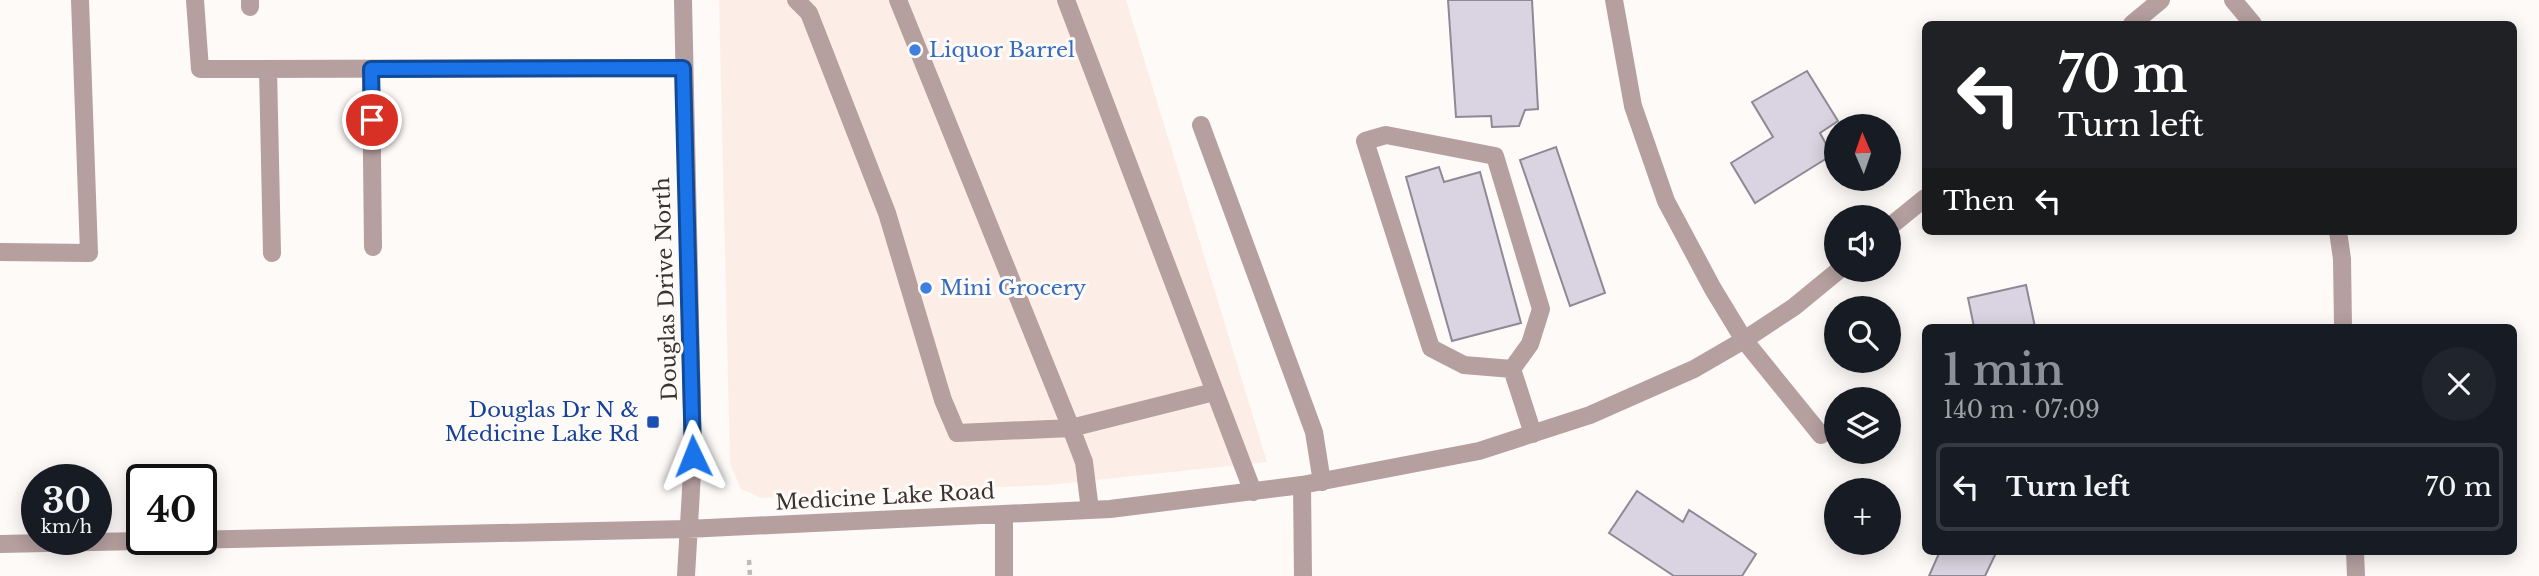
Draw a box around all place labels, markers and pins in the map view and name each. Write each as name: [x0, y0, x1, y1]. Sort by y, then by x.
place label: Liquor Barrel: [929, 37, 1075, 63]
marker: Liquor Barrel: [907, 42, 923, 58]
pin: [342, 90, 402, 150]
place label: Mini Grocery: [940, 275, 1087, 301]
marker: Mini Grocery: [918, 280, 934, 296]
place label: Douglas Dr N & Medicine Lake Rd: [445, 397, 639, 447]
marker: Douglas Dr N & Medicine Lake Rd: [645, 414, 661, 430]

